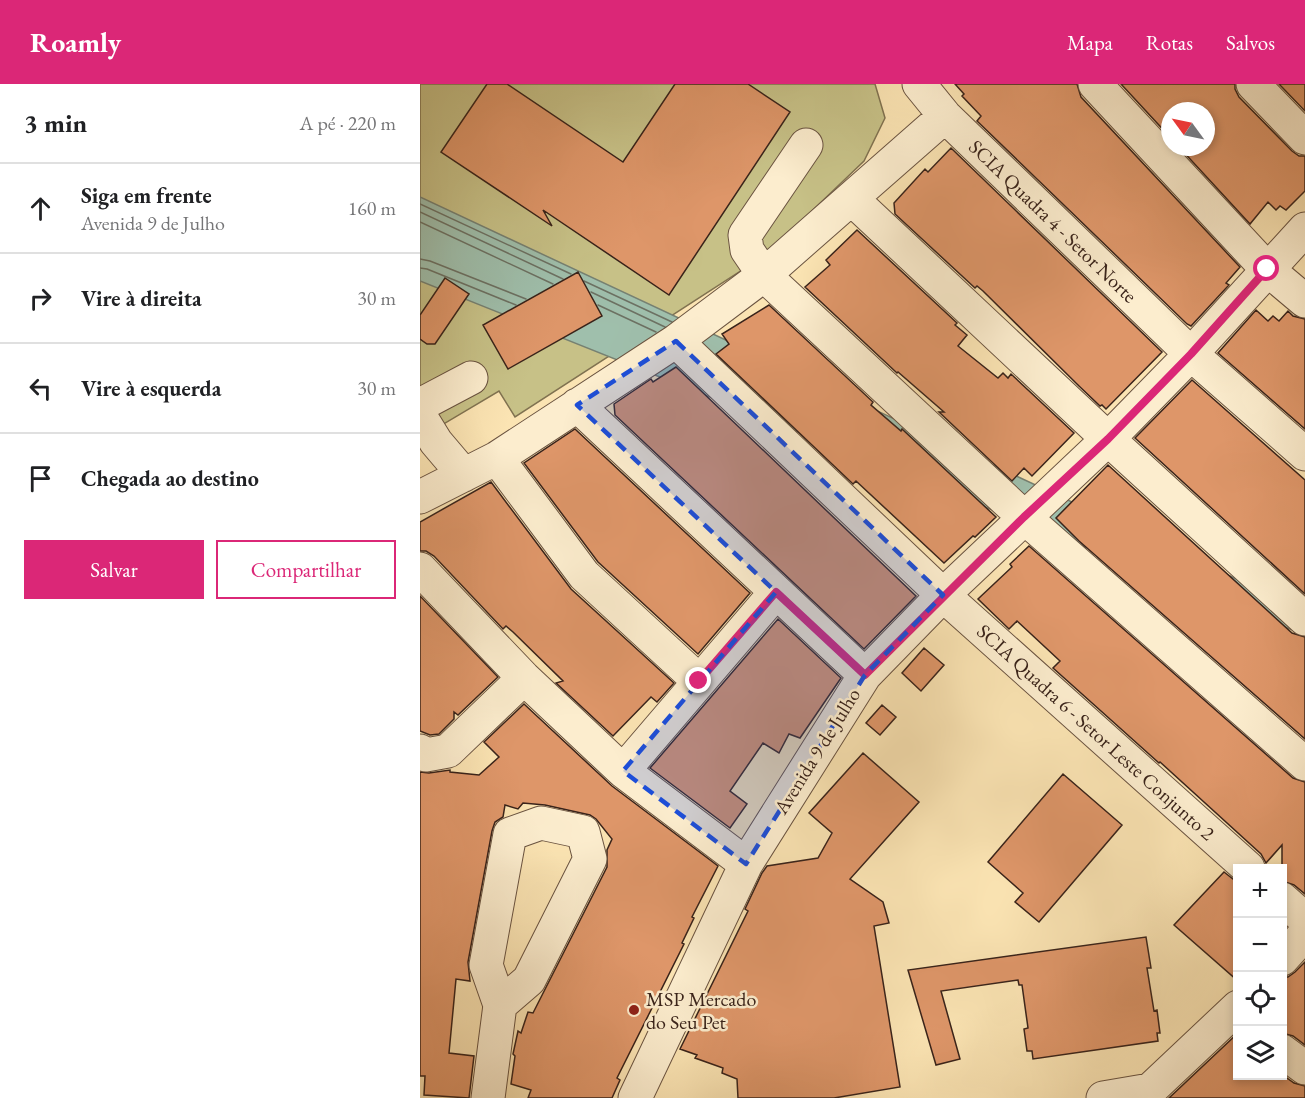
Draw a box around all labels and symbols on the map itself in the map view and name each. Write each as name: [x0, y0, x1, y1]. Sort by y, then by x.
north arrow: [1161, 102, 1215, 156]
street label: SCIA Quadra 4 - Setor Norte: [963, 134, 1143, 308]
route start: [1253, 255, 1279, 281]
street label: SCIA Quadra 6 - Setor Leste Conjunto 2: [971, 618, 1221, 846]
route end: [685, 667, 711, 693]
street label: Avenida 9 de Julho: [767, 683, 866, 820]
place label: MSP Mercado do Seu Pet: [646, 986, 756, 1035]
marker: MSP Mercado do Seu Pet: [627, 1003, 641, 1017]

